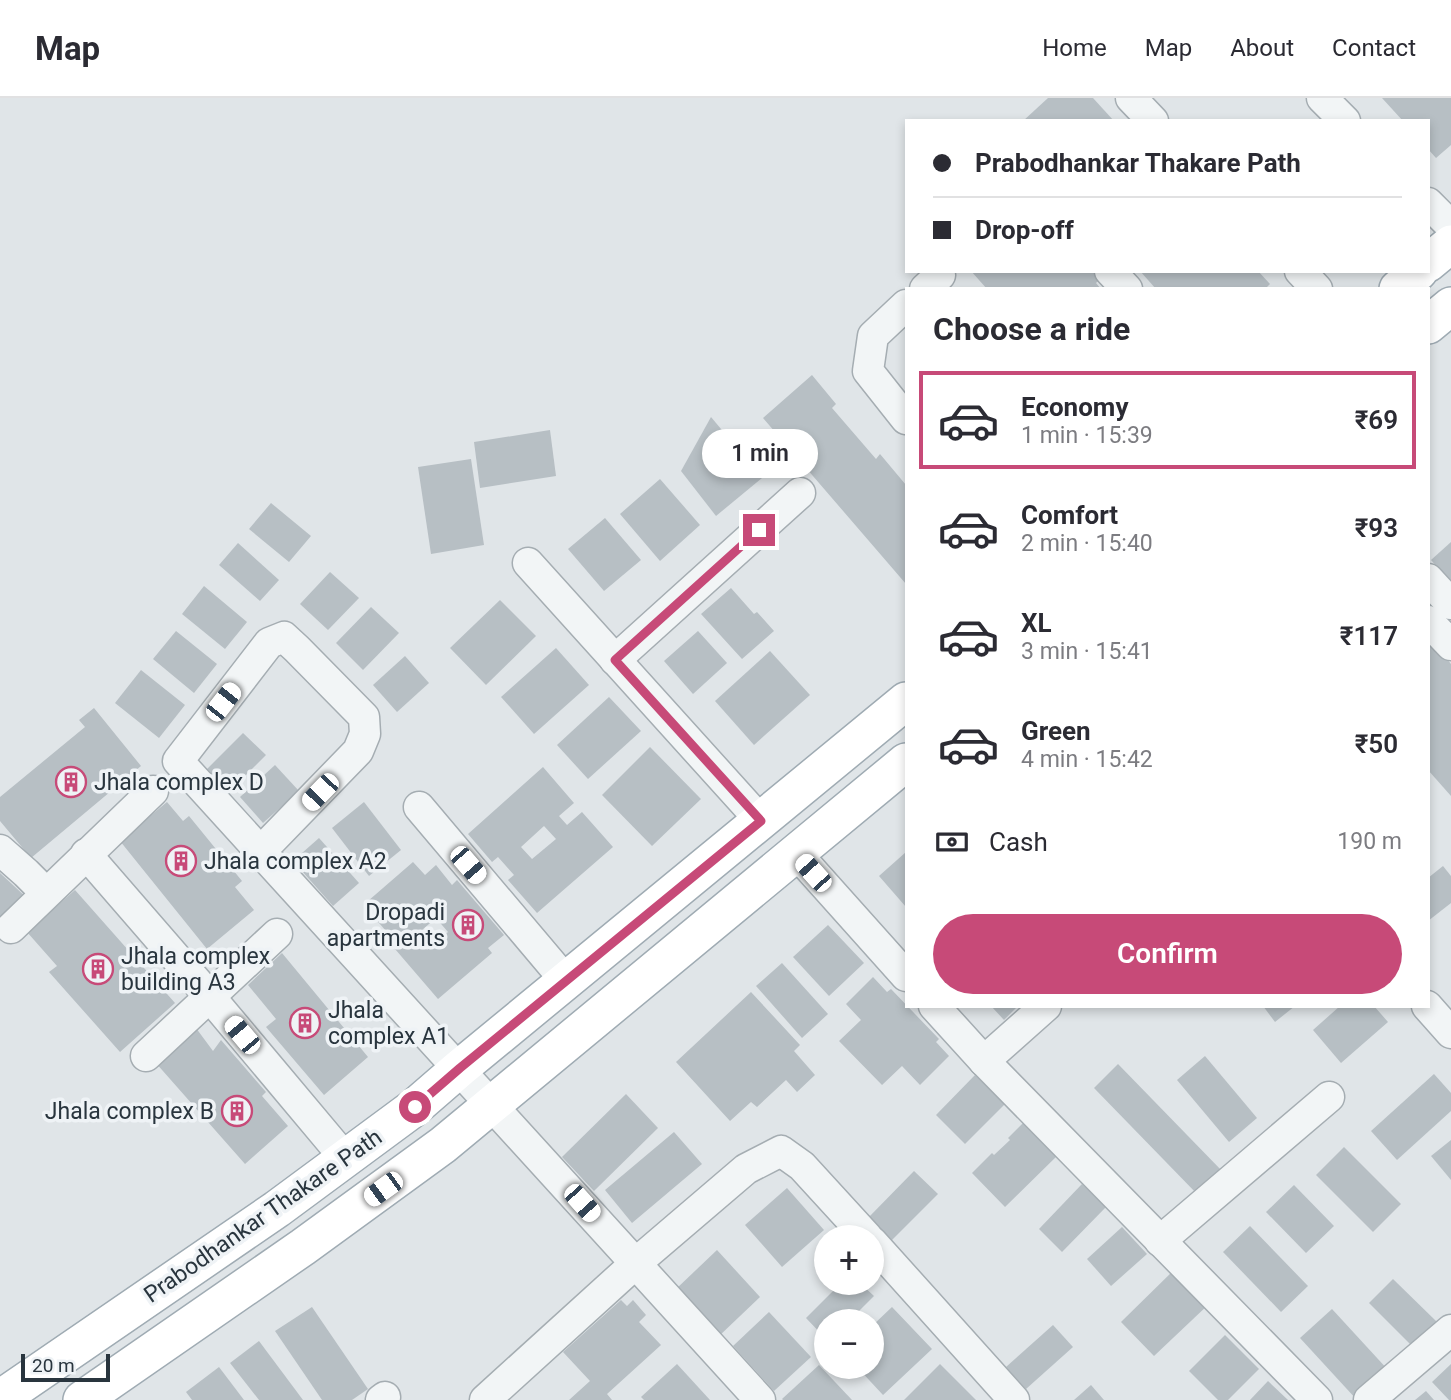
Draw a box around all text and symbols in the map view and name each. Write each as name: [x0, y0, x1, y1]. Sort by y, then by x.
text: Map: [35, 29, 100, 68]
text: Home: [1042, 34, 1107, 62]
text: Map: [1145, 34, 1192, 62]
text: About: [1230, 34, 1294, 62]
text: Contact: [1332, 34, 1416, 62]
text: Prabodhankar Thakare Path: [975, 148, 1301, 178]
text: Drop-off: [975, 215, 1074, 245]
text: Choose a ride: [933, 310, 1130, 348]
icon: car: [937, 389, 1000, 452]
text: Economy: [1021, 392, 1128, 422]
text: ₹69: [1355, 405, 1398, 435]
text: 1 min · 15:39: [1021, 422, 1153, 449]
callout: 1 min: [701, 428, 817, 478]
text: 1 min: [731, 440, 789, 467]
icon: car: [937, 497, 1000, 560]
text: Comfort: [1021, 500, 1118, 530]
text: ₹93: [1355, 513, 1398, 543]
route end: [743, 514, 775, 546]
text: 2 min · 15:40: [1021, 530, 1153, 557]
icon: car: [937, 605, 1000, 668]
text: XL: [1021, 608, 1052, 638]
text: ₹117: [1340, 621, 1398, 651]
text: 3 min · 15:41: [1021, 638, 1153, 665]
car: [202, 679, 245, 725]
icon: car: [937, 713, 1000, 776]
text: Green: [1021, 716, 1091, 746]
text: ₹50: [1355, 729, 1398, 759]
text: 4 min · 15:42: [1021, 746, 1153, 773]
building icon: Jhala complex D: [54, 765, 88, 799]
place label: Jhala complex D: [94, 769, 264, 796]
car: [298, 770, 343, 814]
icon: cash: [933, 823, 971, 861]
text: Cash: [989, 827, 1048, 857]
text: 190 m: [1337, 828, 1402, 855]
car: [447, 842, 490, 888]
building icon: Jhala complex A2: [164, 844, 198, 878]
place label: Jhala complex A2: [204, 848, 387, 875]
car: [792, 850, 835, 896]
place label: Dropadi apartments: [327, 899, 445, 952]
building icon: Dropadi apartments: [451, 908, 485, 942]
button: Confirm: [933, 914, 1402, 994]
place label: Jhala complex building A3: [121, 943, 270, 996]
building icon: Jhala complex building A3: [81, 952, 115, 986]
place label: Jhala complex A1: [328, 997, 449, 1050]
building icon: Jhala complex A1: [288, 1006, 322, 1040]
car: [221, 1012, 264, 1058]
route start: [399, 1091, 431, 1123]
building icon: Jhala complex B: [220, 1094, 254, 1128]
place label: Jhala complex B: [45, 1098, 214, 1125]
street label: Prabodhankar Thakare Path: [139, 1123, 387, 1309]
car: [360, 1168, 407, 1210]
car: [561, 1180, 604, 1226]
map controls: [814, 1225, 884, 1379]
button: +: [814, 1225, 884, 1295]
button: −: [814, 1309, 884, 1379]
scale bar: [21, 1351, 110, 1383]
text: 20 m: [32, 1354, 75, 1377]

